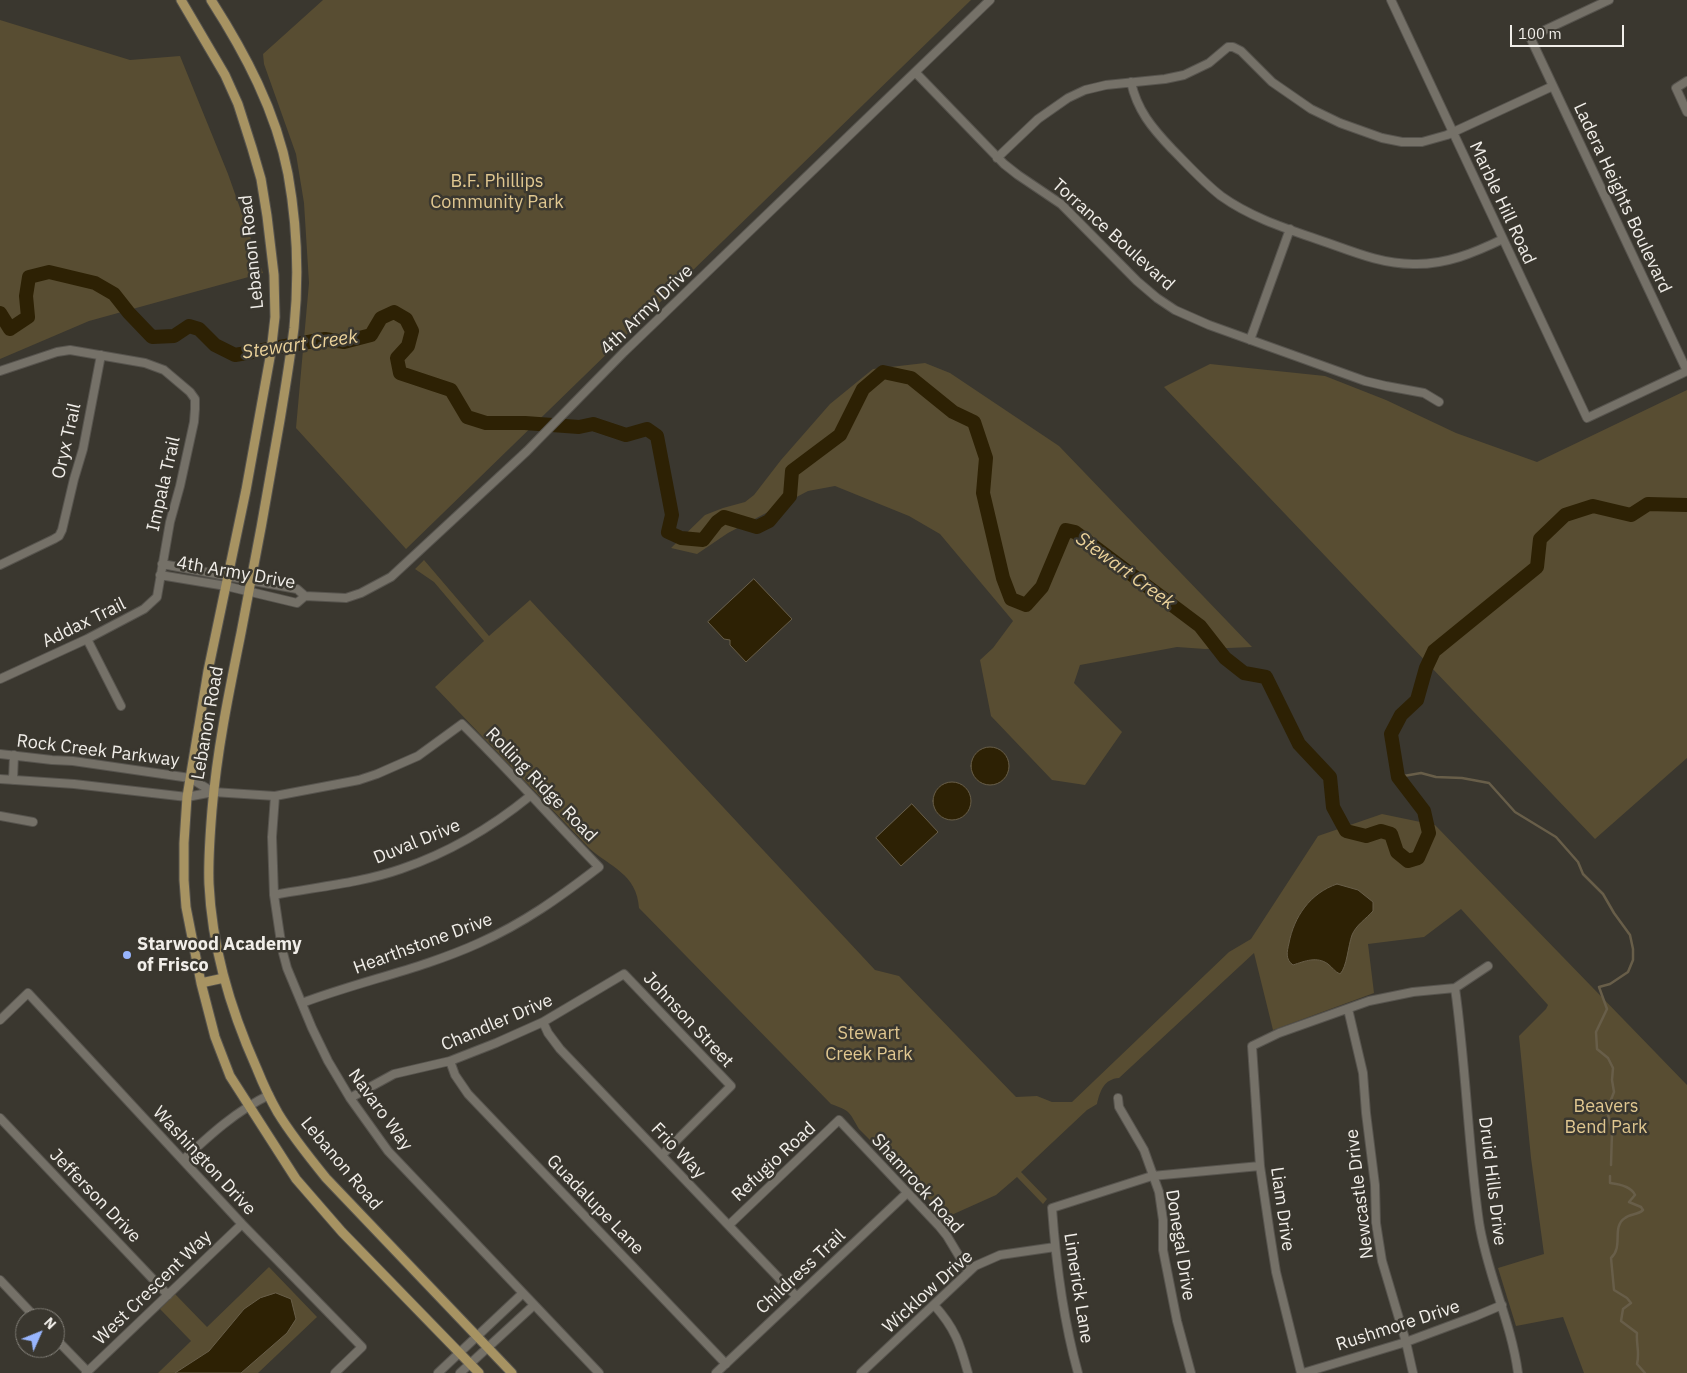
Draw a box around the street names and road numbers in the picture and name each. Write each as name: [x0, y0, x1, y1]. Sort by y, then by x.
street label: Ladera Heights Boulevard: [1568, 99, 1676, 297]
street label: Marble Hill Road: [1464, 138, 1540, 268]
street label: Torrance Boulevard: [1047, 174, 1179, 296]
street label: Lebanon Road: [235, 194, 269, 310]
street label: 4th Army Drive: [596, 260, 698, 360]
street label: Oryx Trail: [48, 401, 86, 481]
street label: Impala Trail: [143, 434, 185, 534]
street label: 4th Army Drive: [175, 552, 297, 594]
street label: Addax Trail: [39, 593, 129, 653]
street label: Lebanon Road: [187, 665, 229, 781]
street label: Rolling Ridge Road: [481, 723, 601, 847]
street label: Rock Creek Parkway: [15, 730, 181, 772]
street label: Duval Drive: [371, 815, 463, 869]
street label: Hearthstone Drive: [350, 909, 496, 979]
street label: Johnson Street: [638, 968, 738, 1072]
street label: Chandler Drive: [438, 990, 556, 1056]
street label: Navaro Way: [343, 1065, 417, 1155]
street label: Washington Drive: [148, 1102, 260, 1220]
street label: Lebanon Road: [296, 1113, 386, 1215]
street label: Druid Hills Drive: [1473, 1115, 1511, 1247]
street label: Refugio Road: [728, 1118, 820, 1206]
street label: Frio Way: [646, 1119, 710, 1183]
street label: Newcastle Drive: [1341, 1128, 1379, 1260]
street label: Shamrock Road: [867, 1130, 967, 1238]
street label: Jefferson Drive: [45, 1145, 145, 1247]
street label: Guadalupe Lane: [542, 1150, 648, 1260]
street label: Liam Drive: [1265, 1165, 1299, 1253]
street label: Donegal Drive: [1161, 1188, 1199, 1302]
street label: Childress Trail: [752, 1225, 850, 1319]
street label: West Crescent Way: [90, 1226, 216, 1350]
street label: Limerick Lane: [1059, 1231, 1097, 1345]
street label: Wicklow Drive: [878, 1246, 978, 1338]
street label: Rushmore Drive: [1333, 1296, 1463, 1356]

